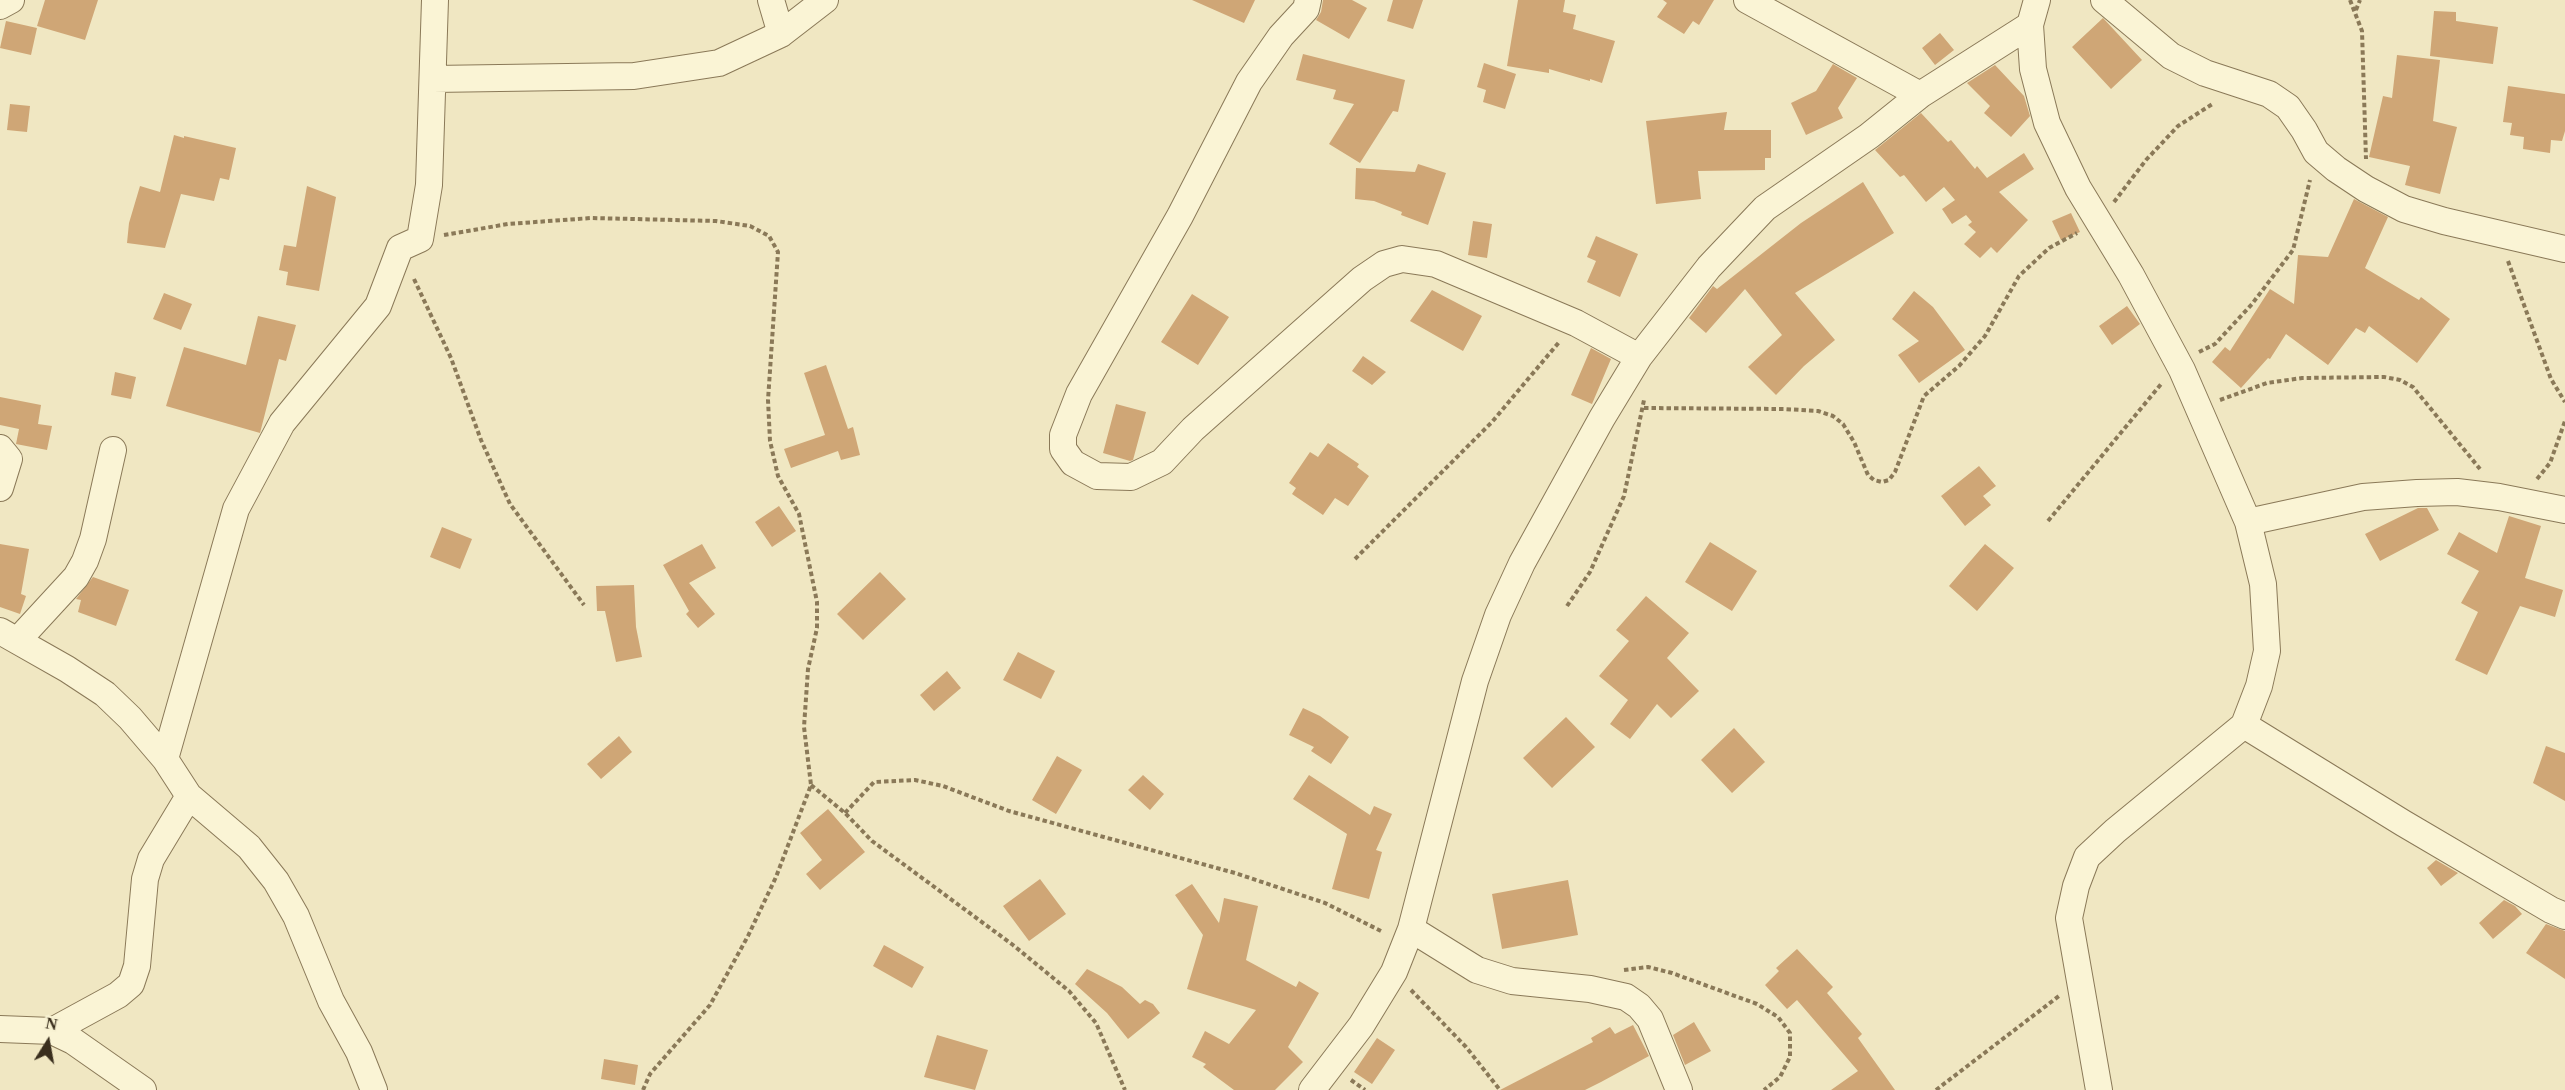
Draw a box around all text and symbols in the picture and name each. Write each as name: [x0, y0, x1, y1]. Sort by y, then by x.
north arrow: [18, 1012, 78, 1072]
text: N: [44, 1014, 59, 1033]

